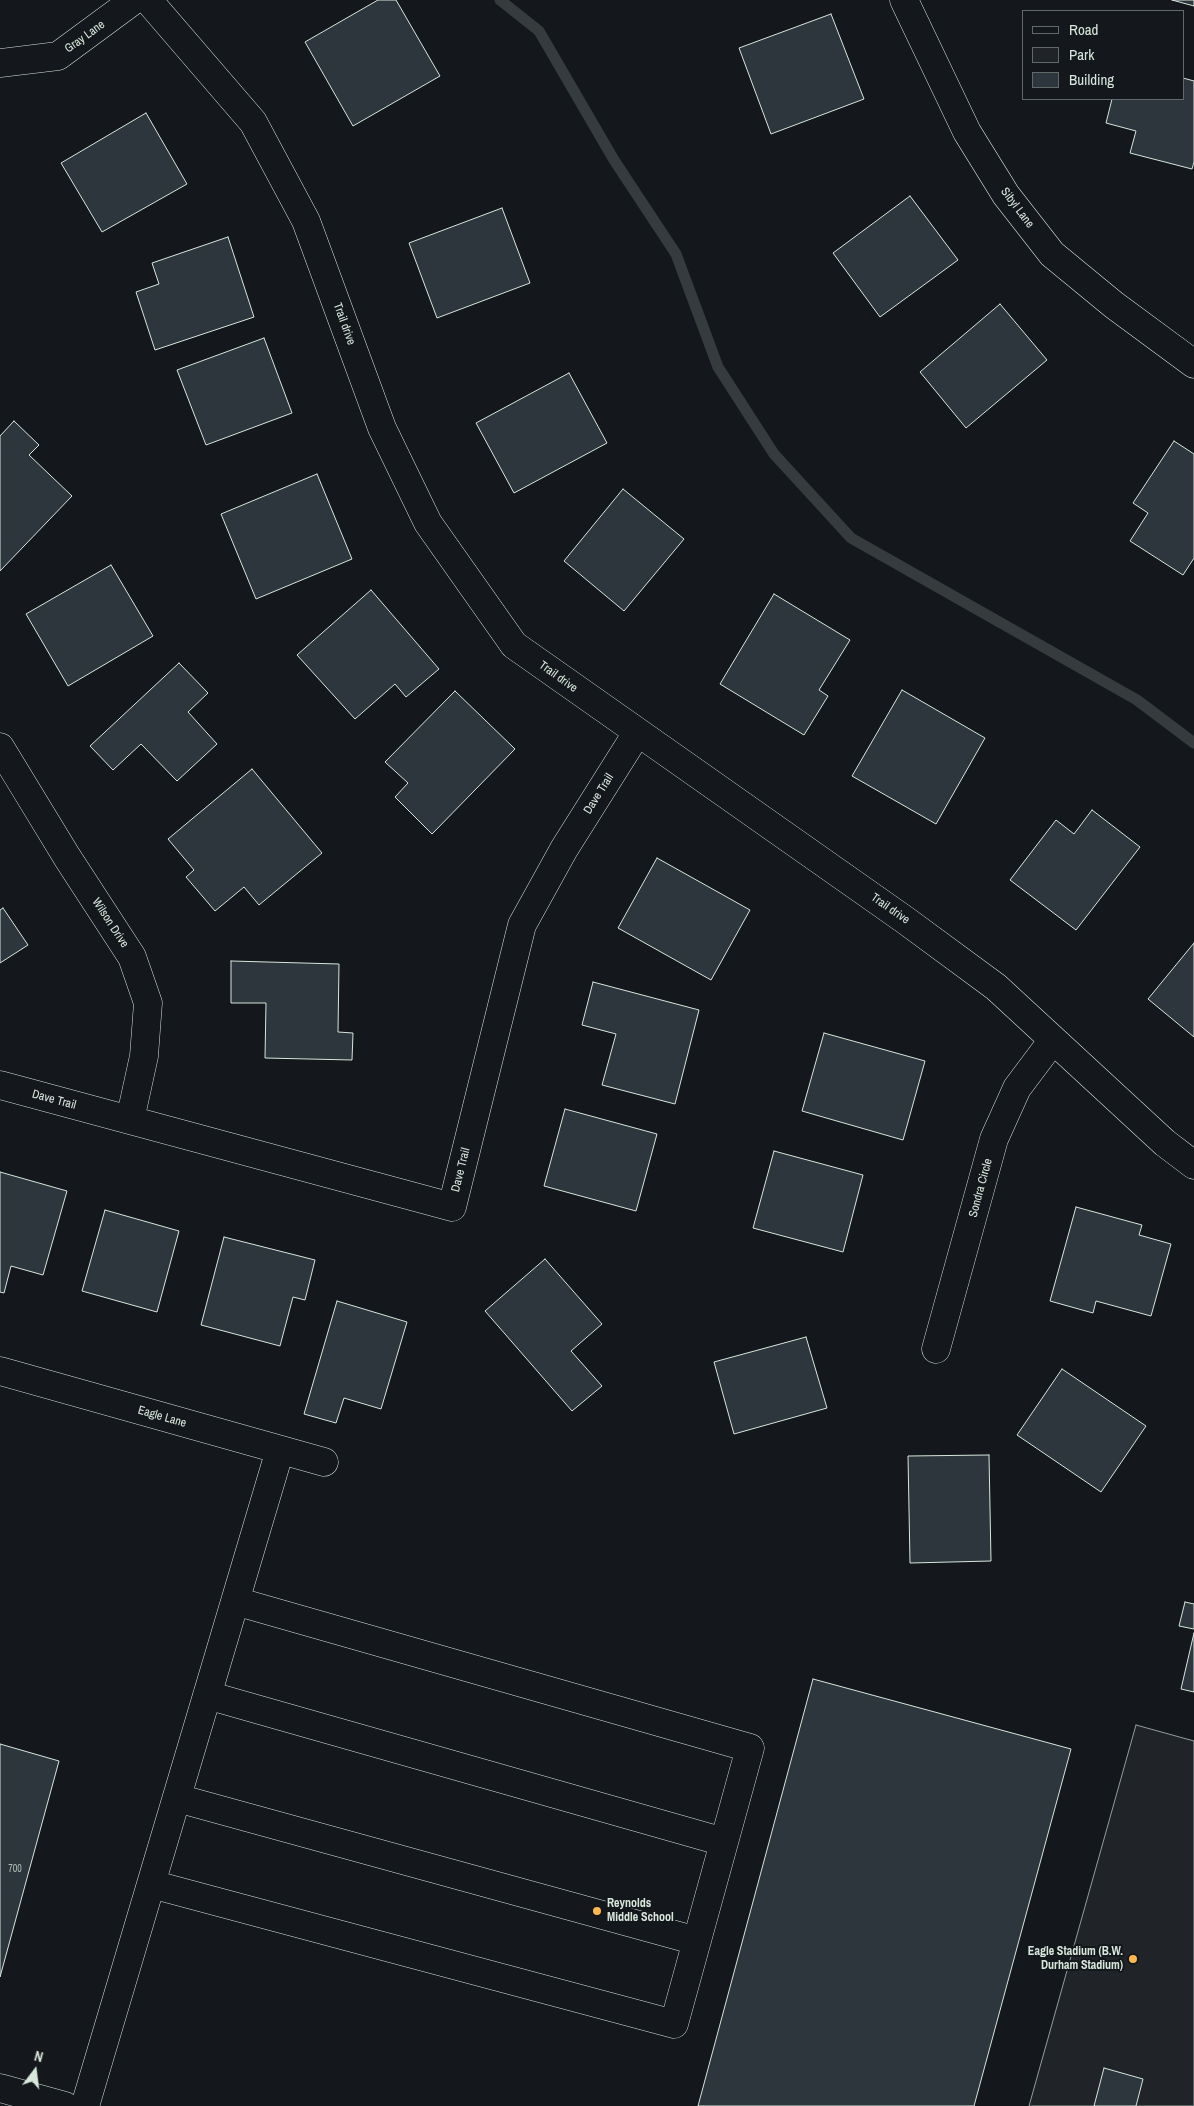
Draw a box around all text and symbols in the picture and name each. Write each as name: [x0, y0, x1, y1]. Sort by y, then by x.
legend: [1022, 10, 1184, 100]
street label: Gray Lane: [62, 18, 108, 56]
text: Road: [1069, 19, 1098, 40]
text: Park: [1069, 44, 1094, 65]
text: Building: [1069, 69, 1114, 90]
street label: Sibyl Lane: [997, 185, 1037, 231]
street label: Trail drive: [330, 301, 358, 347]
street label: Trail drive: [536, 658, 580, 696]
street label: Dave Trail: [581, 771, 617, 817]
street label: Trail drive: [868, 891, 912, 927]
street label: Wilson Drive: [89, 895, 131, 951]
street label: Dave Trail: [30, 1087, 78, 1113]
street label: Dave Trail: [449, 1146, 473, 1194]
street label: Sondra Circle: [966, 1157, 996, 1219]
street label: Eagle Lane: [136, 1403, 188, 1431]
house number: 700: [8, 1863, 22, 1875]
place label: Reynolds Middle School: [607, 1897, 674, 1925]
marker: Reynolds Middle School: [591, 1905, 603, 1917]
place label: Eagle Stadium (B.W. Durham Stadium): [1028, 1945, 1123, 1973]
marker: Eagle Stadium (B.W. Durham Stadium): [1127, 1953, 1139, 1965]
north arrow: [10, 2046, 60, 2096]
text: N: [33, 2047, 45, 2066]

